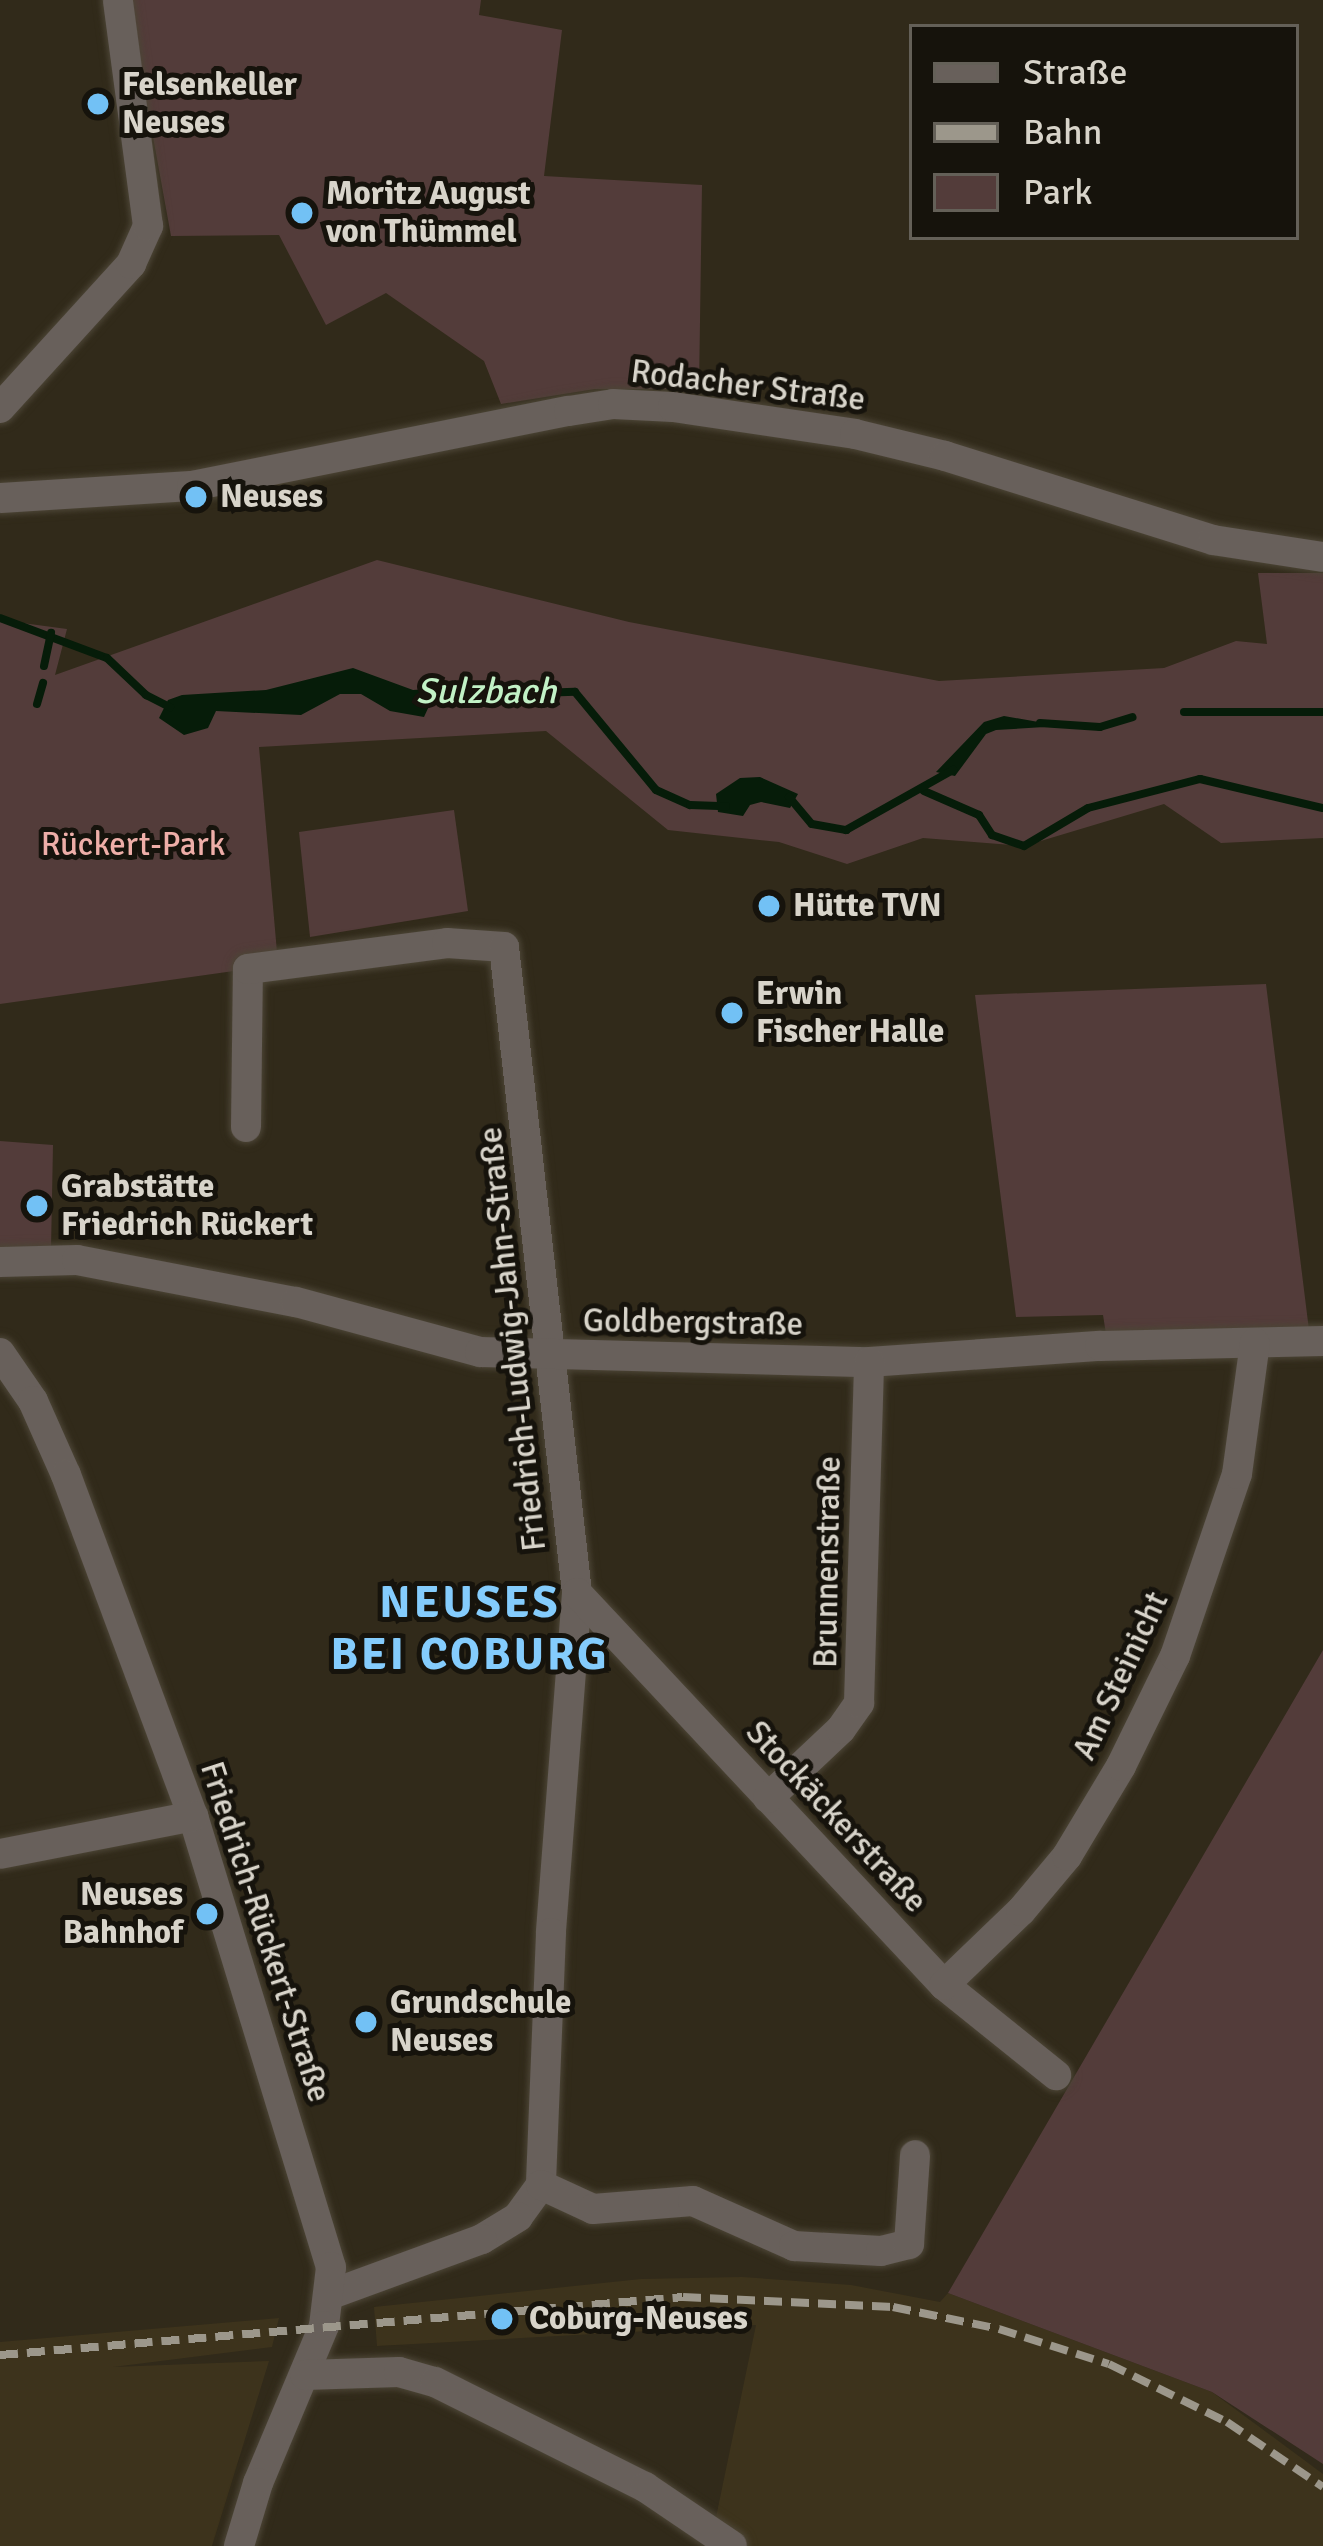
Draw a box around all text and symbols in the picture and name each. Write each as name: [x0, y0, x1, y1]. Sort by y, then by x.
legend: [909, 24, 1299, 240]
text: Straße: [1023, 50, 1127, 95]
place label: Felsenkeller Neuses: [122, 65, 297, 143]
marker: Felsenkeller Neuses: [85, 91, 111, 117]
text: Bahn: [1023, 110, 1102, 155]
text: Park: [1023, 170, 1092, 215]
place label: Moritz August von Thümmel: [326, 174, 531, 252]
marker: Moritz August von Thümmel: [289, 200, 315, 226]
street label: Rodacher Straße: [629, 352, 867, 420]
place label: Neuses: [220, 477, 323, 517]
marker: Neuses: [183, 484, 209, 510]
water label: Sulzbach: [416, 670, 556, 714]
park label: Rückert-Park: [41, 825, 225, 865]
place label: Hütte TVN: [793, 886, 942, 926]
marker: Hütte TVN: [756, 893, 782, 919]
place label: Erwin Fischer Halle: [756, 974, 944, 1052]
marker: Erwin Fischer Halle: [719, 1000, 745, 1026]
street label: Friedrich-Ludwig-Jahn-Straße: [471, 1125, 555, 1553]
place label: Grabstätte Friedrich Rückert: [61, 1167, 313, 1245]
marker: Grabstätte Friedrich Rückert: [24, 1193, 50, 1219]
street label: Goldbergstraße: [582, 1301, 804, 1345]
street label: Brunnenstraße: [806, 1456, 850, 1668]
district label: NEUSES BEI COBURG: [330, 1576, 610, 1682]
street label: Am Steinicht: [1065, 1586, 1177, 1766]
street label: Stockäckerstraße: [737, 1713, 935, 1921]
street label: Friedrich-Rückert-Straße: [191, 1757, 339, 2107]
place label: Neuses Bahnhof: [63, 1875, 183, 1953]
marker: Neuses Bahnhof: [194, 1901, 220, 1927]
place label: Grundschule Neuses: [390, 1983, 571, 2061]
marker: Grundschule Neuses: [353, 2009, 379, 2035]
place label: Coburg-Neuses: [529, 2299, 748, 2339]
marker: Coburg-Neuses: [486, 2303, 518, 2335]

